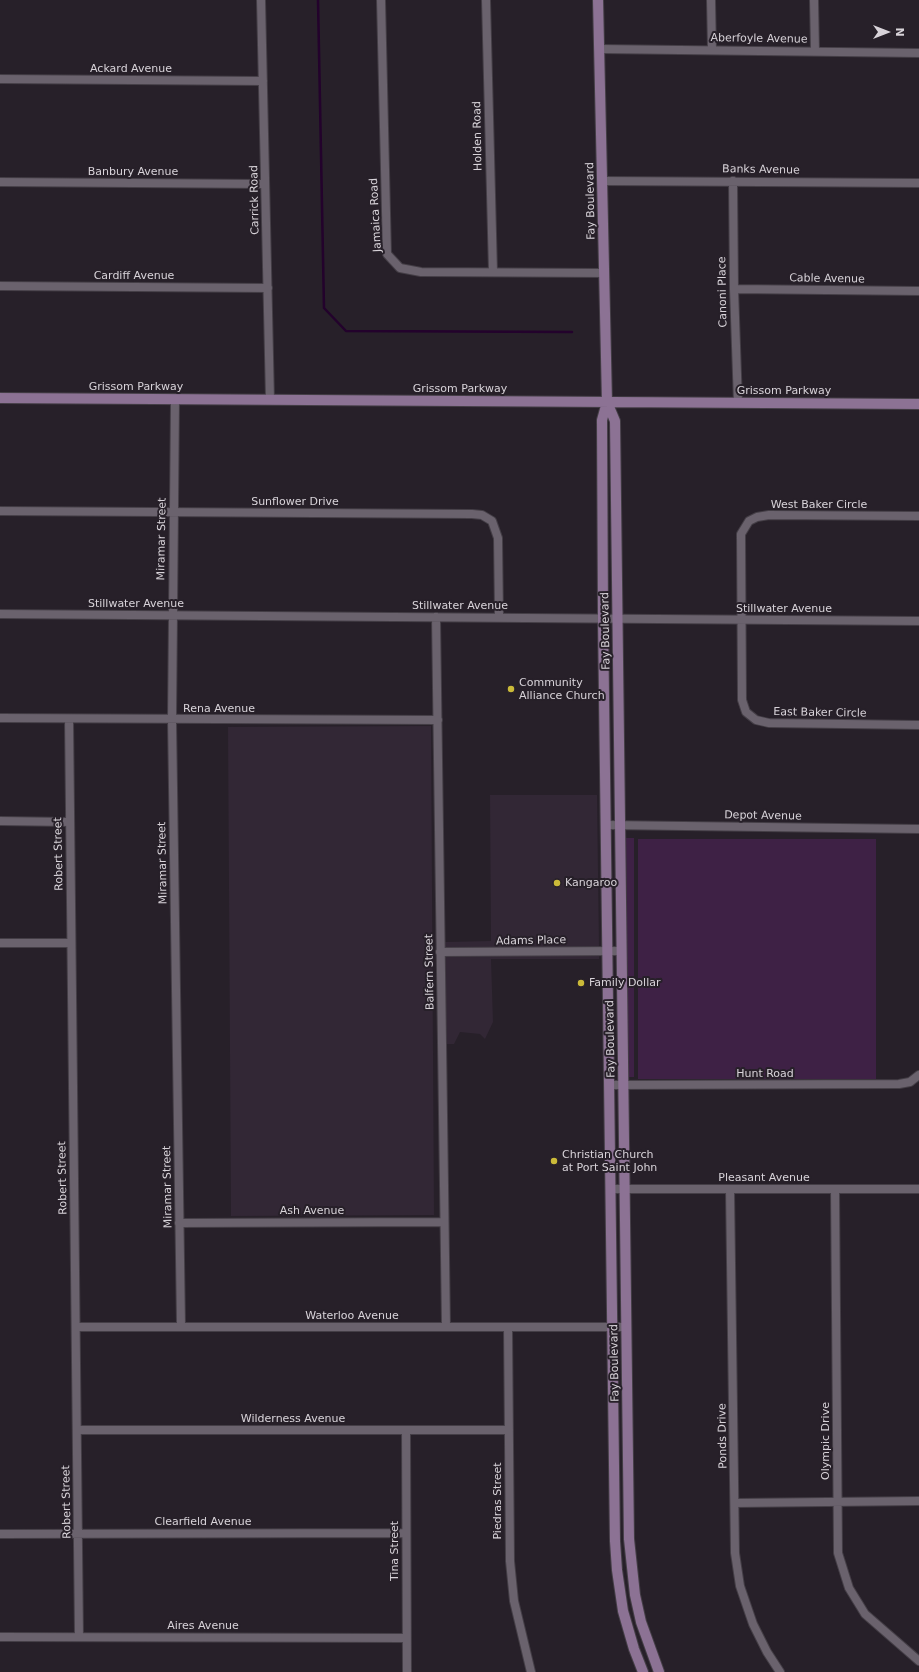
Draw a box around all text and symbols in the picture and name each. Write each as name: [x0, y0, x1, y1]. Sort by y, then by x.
north arrow: [867, 12, 907, 52]
text: N: [893, 27, 906, 37]
street label: Aberfoyle Avenue: [710, 32, 808, 46]
street label: Ackard Avenue: [90, 62, 172, 76]
street label: Holden Road: [471, 101, 485, 171]
street label: Fay Boulevard: [584, 162, 598, 240]
street label: Banks Avenue: [722, 163, 800, 177]
street label: Banbury Avenue: [88, 165, 178, 179]
street label: Carrick Road: [248, 165, 262, 235]
street label: Jamaica Road: [367, 178, 385, 252]
street label: Canoni Place: [716, 256, 730, 328]
street label: Cardiff Avenue: [94, 269, 174, 283]
street label: Cable Avenue: [789, 272, 865, 286]
street label: Grissom Parkway: [89, 380, 183, 394]
street label: Grissom Parkway: [413, 382, 507, 396]
street label: Grissom Parkway: [737, 384, 831, 398]
street label: Sunflower Drive: [251, 495, 339, 509]
street label: Miramar Street: [155, 498, 169, 580]
street label: West Baker Circle: [771, 498, 867, 512]
street label: Fay Boulevard: [599, 592, 613, 670]
street label: Stillwater Avenue: [88, 597, 184, 611]
street label: Stillwater Avenue: [412, 599, 508, 613]
street label: Stillwater Avenue: [736, 602, 832, 616]
place label: Community Alliance Church: [519, 676, 605, 702]
marker: Community Alliance Church: [506, 684, 516, 694]
street label: Rena Avenue: [183, 702, 255, 716]
street label: East Baker Circle: [773, 706, 867, 720]
street label: Depot Avenue: [724, 809, 802, 823]
street label: Robert Street: [52, 817, 66, 891]
street label: Miramar Street: [156, 822, 170, 904]
place label: Kangaroo: [565, 876, 617, 890]
marker: Kangaroo: [552, 878, 562, 888]
street label: Balfern Street: [423, 934, 437, 1010]
street label: Adams Place: [496, 934, 566, 948]
place label: Family Dollar: [589, 976, 660, 990]
marker: Family Dollar: [576, 978, 586, 988]
street label: Fay Boulevard: [604, 1000, 618, 1078]
street label: Hunt Road: [736, 1067, 794, 1081]
street label: Robert Street: [56, 1141, 70, 1215]
street label: Miramar Street: [161, 1146, 175, 1228]
place label: Christian Church at Port Saint John: [562, 1148, 657, 1174]
marker: Christian Church at Port Saint John: [549, 1156, 559, 1166]
street label: Pleasant Avenue: [718, 1171, 810, 1185]
street label: Ash Avenue: [280, 1204, 344, 1218]
street label: Waterloo Avenue: [305, 1309, 399, 1323]
street label: Fay Boulevard: [608, 1324, 622, 1402]
street label: Olympic Drive: [819, 1402, 833, 1480]
street label: Ponds Drive: [716, 1403, 730, 1469]
street label: Wilderness Avenue: [241, 1412, 345, 1426]
street label: Piedras Street: [491, 1462, 505, 1540]
street label: Robert Street: [60, 1465, 74, 1539]
street label: Clearfield Avenue: [155, 1515, 251, 1529]
street label: Tina Street: [388, 1521, 402, 1581]
street label: Aires Avenue: [167, 1619, 239, 1633]

